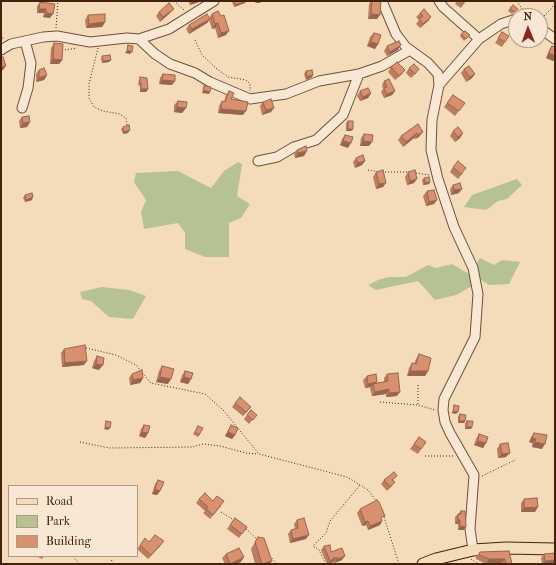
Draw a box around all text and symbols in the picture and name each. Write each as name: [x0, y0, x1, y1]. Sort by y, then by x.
north arrow: [508, 8, 548, 48]
text: N: [523, 10, 532, 23]
legend: [8, 485, 138, 557]
text: Road: [46, 494, 73, 508]
text: Park: [46, 514, 70, 528]
text: Building: [46, 534, 91, 548]

